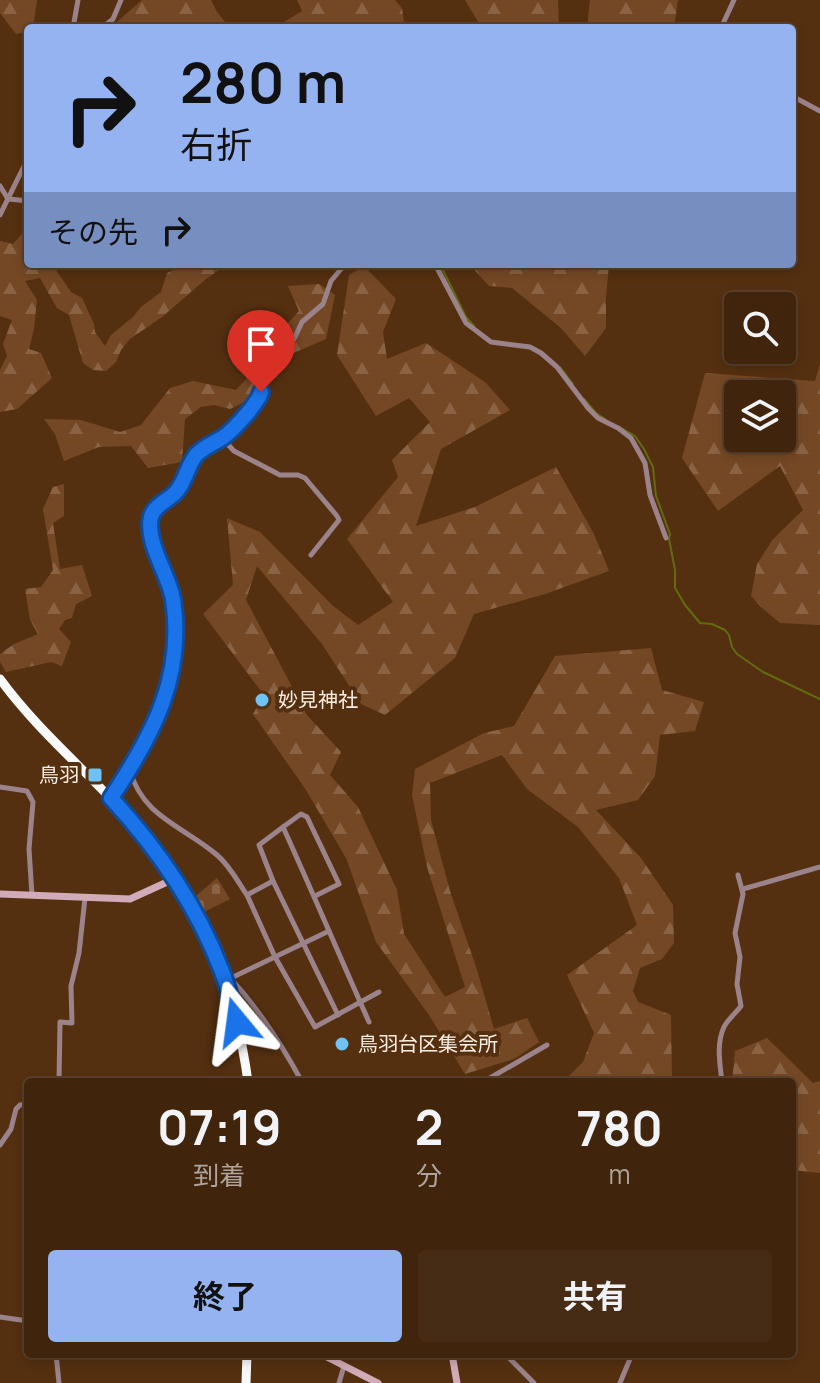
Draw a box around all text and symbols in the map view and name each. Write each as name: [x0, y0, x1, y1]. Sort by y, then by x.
text: 280 m: [180, 43, 346, 120]
icon: right: [48, 56, 152, 160]
text: 右折: [180, 120, 252, 169]
icon: right: [154, 208, 198, 252]
text: その先: [48, 211, 138, 252]
map controls: [724, 292, 796, 452]
button: search: [724, 292, 796, 364]
pin: [227, 310, 295, 392]
icon: arrive: [239, 322, 283, 366]
button: layers: [724, 380, 796, 452]
place label: 妙見神社: [278, 686, 358, 713]
marker: 妙見神社: [253, 691, 271, 709]
place label: 鳥羽: [39, 761, 79, 788]
marker: 鳥羽: [86, 766, 104, 784]
position arrow: [195, 980, 279, 1064]
place label: 鳥羽台区集会所: [358, 1030, 498, 1057]
marker: 鳥羽台区集会所: [333, 1035, 351, 1053]
text: 07:19: [157, 1094, 282, 1159]
text: 2: [415, 1094, 443, 1159]
text: 780: [576, 1095, 663, 1160]
text: m: [609, 1156, 631, 1192]
text: 到着: [193, 1157, 245, 1193]
text: 分: [416, 1157, 442, 1193]
button: 終了: [48, 1250, 402, 1342]
button: 共有: [418, 1250, 772, 1342]

